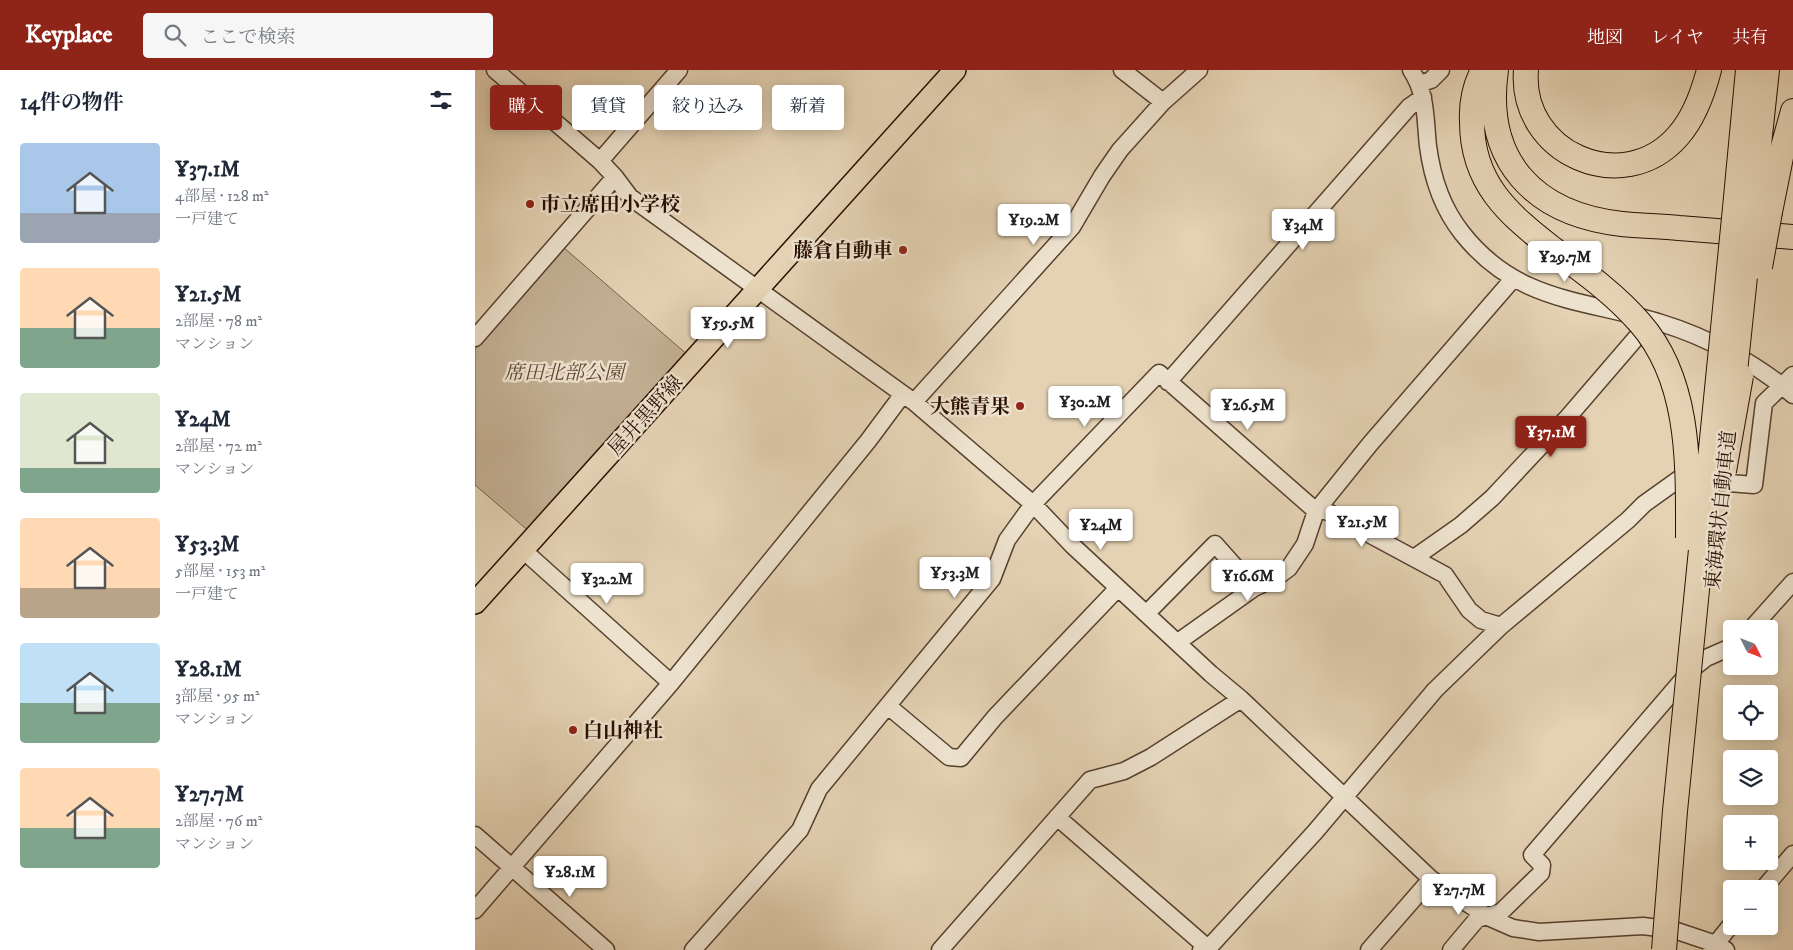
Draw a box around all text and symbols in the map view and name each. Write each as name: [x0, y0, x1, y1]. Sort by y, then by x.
search box: [143, 13, 493, 58]
text: Keyplace: [25, 20, 113, 50]
icon: search: [161, 21, 189, 49]
text: ここで検索: [201, 26, 296, 49]
text: 地図: [1587, 27, 1623, 49]
text: レイヤ: [1651, 27, 1704, 49]
text: 共有: [1732, 27, 1768, 49]
chip: 購入: [490, 85, 562, 130]
chip: 賃貸: [572, 85, 644, 130]
chip: 絞り込み: [654, 85, 762, 130]
chip: 新着: [772, 85, 844, 130]
icon: filters: [427, 86, 455, 114]
text: 14件の物件: [20, 90, 124, 116]
text: ¥37.1M: [175, 157, 240, 183]
icon: home: [60, 163, 120, 223]
text: 4部屋 · 128 m²: [175, 186, 269, 206]
place label: 市立席田小学校: [540, 193, 680, 218]
marker: 市立席田小学校: [524, 198, 536, 210]
pin: ¥19.2M: [993, 204, 1075, 246]
pin: ¥34M: [1273, 208, 1333, 251]
text: 一戸建て: [175, 209, 239, 229]
text: ¥19.2M: [1009, 210, 1059, 230]
text: ¥34M: [1283, 215, 1323, 235]
place label: 藤倉自動車: [793, 239, 893, 264]
pin: ¥29.7M: [1524, 240, 1606, 283]
marker: 藤倉自動車: [897, 244, 909, 256]
text: ¥29.7M: [1539, 247, 1591, 267]
text: ¥21.5M: [175, 282, 241, 308]
icon: home: [60, 288, 120, 348]
pin: ¥59.5M: [687, 306, 769, 349]
text: 2部屋 · 78 m²: [175, 311, 262, 331]
text: ¥59.5M: [702, 313, 754, 333]
text: マンション: [175, 334, 254, 354]
park label: 席田北部公園: [504, 361, 627, 386]
street label: 屋井黒野線: [603, 370, 689, 462]
pin: ¥30.2M: [1044, 386, 1126, 428]
pin: ¥26.5M: [1207, 388, 1289, 431]
text: ¥30.2M: [1059, 392, 1111, 412]
place label: 大熊青果: [930, 395, 1010, 420]
text: ¥26.5M: [1221, 395, 1275, 415]
marker: 大熊青果: [1014, 400, 1026, 412]
text: ¥24M: [175, 407, 231, 433]
icon: home: [60, 413, 120, 473]
pin: ¥37.1M: [1510, 416, 1592, 458]
text: ¥37.1M: [1526, 422, 1576, 442]
street label: 東海環状自動車道: [1701, 429, 1742, 591]
text: 2部屋 · 72 m²: [175, 436, 262, 456]
text: マンション: [175, 459, 254, 479]
pin: ¥21.5M: [1321, 506, 1403, 548]
pin: ¥24M: [1071, 508, 1131, 551]
text: ¥21.5M: [1337, 512, 1387, 532]
text: ¥24M: [1080, 515, 1122, 535]
text: ¥53.3M: [175, 532, 239, 558]
icon: home: [60, 538, 120, 598]
pin: ¥53.3M: [914, 556, 996, 599]
pin: ¥16.6M: [1207, 560, 1289, 602]
text: 5部屋 · 153 m²: [175, 561, 266, 581]
pin: ¥32.2M: [566, 562, 648, 605]
text: ¥53.3M: [930, 563, 980, 583]
text: ¥16.6M: [1222, 566, 1274, 586]
text: ¥32.2M: [581, 569, 633, 589]
text: 一戸建て: [175, 584, 239, 604]
north arrow: [1723, 620, 1777, 675]
map controls: [1723, 620, 1778, 935]
text: ¥28.1M: [175, 657, 242, 683]
icon: home: [60, 663, 120, 723]
button: locate: [1723, 685, 1778, 740]
text: 3部屋 · 95 m²: [175, 686, 260, 706]
text: マンション: [175, 709, 254, 729]
place label: 白山神社: [583, 719, 663, 744]
marker: 白山神社: [567, 724, 579, 736]
button: layers: [1723, 750, 1778, 805]
text: ¥27.7M: [175, 782, 244, 808]
icon: home: [60, 788, 120, 848]
text: 2部屋 · 76 m²: [175, 811, 262, 831]
button: +: [1723, 815, 1778, 870]
text: マンション: [175, 834, 254, 854]
pin: ¥28.1M: [529, 856, 611, 898]
text: ¥28.1M: [545, 862, 595, 882]
pin: ¥27.7M: [1418, 874, 1500, 916]
text: ¥27.7M: [1433, 880, 1485, 900]
button: −: [1723, 880, 1778, 935]

